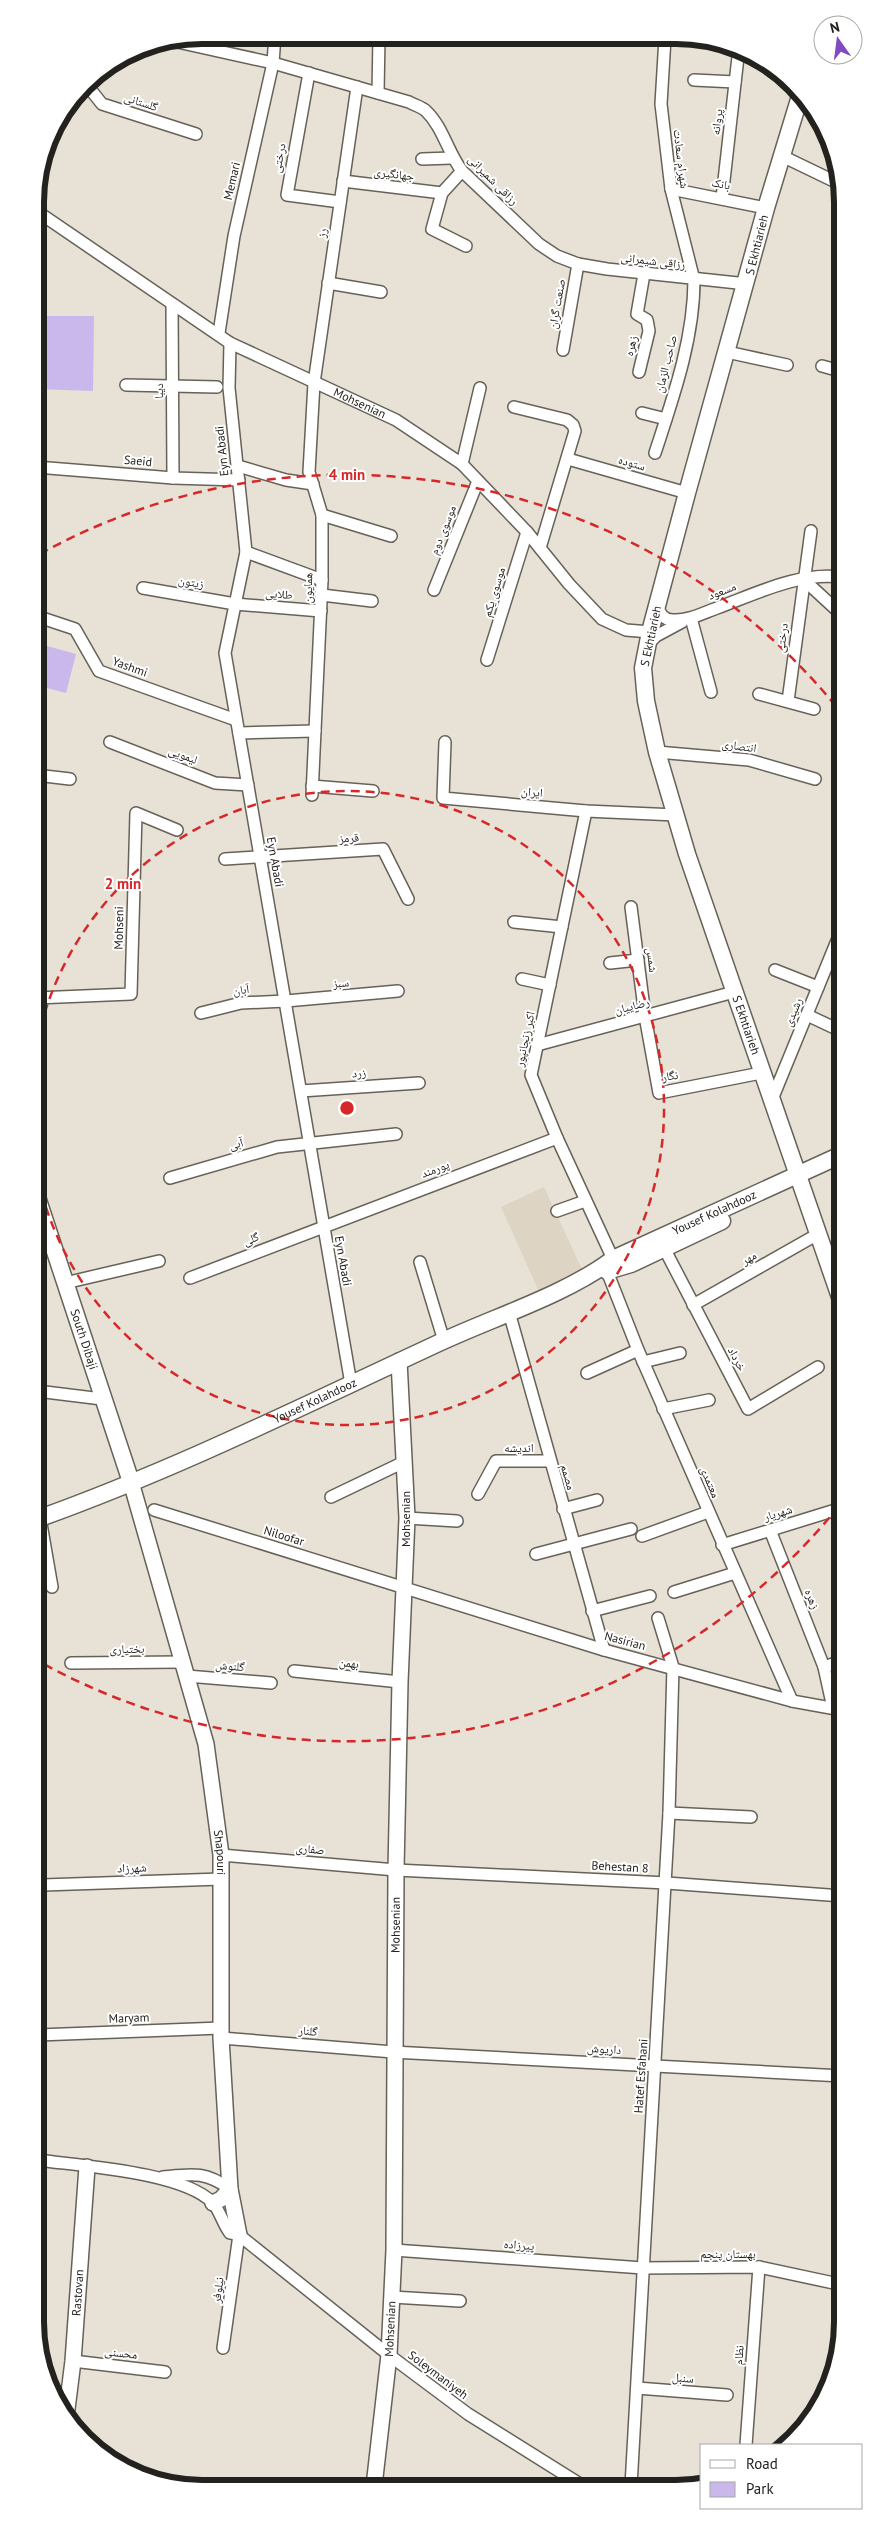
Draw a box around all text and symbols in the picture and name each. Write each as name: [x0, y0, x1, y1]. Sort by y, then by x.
north arrow: [813, 15, 863, 65]
text: N: [828, 18, 841, 37]
street label: گلستانی: [122, 89, 160, 114]
street label: پروانه: [708, 108, 725, 136]
street label: شهرام سعادت: [669, 129, 693, 190]
street label: درختی: [268, 142, 289, 174]
street label: رزاقی شمیرانی: [465, 151, 522, 208]
street label: Memari: [220, 160, 243, 201]
street label: جهانگیری: [373, 164, 416, 184]
street label: بانک: [710, 174, 732, 193]
street label: S Ekhtiarieh: [742, 213, 771, 277]
street label: رز: [313, 227, 330, 240]
street label: رزاقی شیمرانی: [620, 249, 687, 272]
street label: صنعت گران: [545, 278, 568, 330]
street label: صاحب الزمان: [651, 333, 680, 394]
street label: زهره: [621, 334, 640, 358]
street label: دیبا: [151, 383, 166, 399]
street label: Mohsenian: [331, 384, 388, 421]
street label: Eyn Abadi: [211, 425, 232, 477]
street label: ستوده: [617, 451, 648, 474]
street label: Saeid: [123, 452, 153, 469]
text: 4 min: [329, 465, 365, 484]
street label: موسوی دوم: [426, 503, 460, 557]
street label: موسوی یکم: [479, 565, 509, 619]
street label: زیتون: [177, 572, 205, 591]
street label: همایون: [300, 572, 315, 604]
street label: مسعود: [706, 578, 738, 603]
street label: طلایی: [265, 585, 294, 602]
street label: S Ekhtiarieh: [637, 604, 664, 668]
street label: درختی: [772, 622, 791, 654]
street label: Yashmi: [111, 653, 150, 680]
street label: انتصاری: [721, 736, 758, 755]
street label: لیمویی: [167, 742, 200, 767]
street label: ایران: [521, 783, 544, 800]
street label: قرمز: [337, 829, 360, 846]
street label: Eyn Abadi: [264, 836, 287, 888]
text: 2 min: [105, 874, 141, 893]
street label: Mohseni: [111, 906, 126, 950]
street label: شمس: [644, 947, 661, 973]
street label: سبز: [331, 974, 350, 991]
street label: آبان: [232, 981, 251, 998]
street label: S Ekhtiarieh: [729, 993, 764, 1056]
street label: رضاییان: [613, 994, 651, 1018]
street label: رشیدی: [780, 995, 805, 1029]
street label: اکبر زنجانپور: [511, 1010, 538, 1069]
street label: زرد: [351, 1064, 367, 1080]
street label: نگار: [660, 1067, 679, 1084]
centre of rings: [338, 1099, 356, 1117]
street label: آبی: [227, 1134, 246, 1153]
street label: پورمند: [419, 1156, 452, 1181]
street label: Yousef Kolahdooz: [670, 1187, 758, 1238]
street label: گلی: [241, 1229, 261, 1248]
street label: Eyn Abadi: [332, 1235, 355, 1287]
street label: مهر: [738, 1247, 759, 1268]
street label: South Dibaji: [67, 1307, 101, 1372]
street label: خرداد: [725, 1344, 750, 1374]
street label: Yousef Kolahdooz: [270, 1375, 359, 1426]
street label: اندیشه: [504, 1440, 534, 1455]
street label: مصمم: [557, 1462, 579, 1492]
street label: معتمدی: [697, 1464, 724, 1500]
street label: Mohsenian: [398, 1491, 413, 1547]
street label: شهریار: [761, 1501, 794, 1524]
street label: Niloofar: [262, 1522, 306, 1549]
street label: زهره: [802, 1587, 823, 1611]
street label: Nasirian: [603, 1628, 647, 1653]
street label: بختیاری: [109, 1641, 145, 1657]
street label: بهمن: [338, 1654, 360, 1671]
street label: گلنوش: [215, 1657, 245, 1674]
street label: Shapouri: [211, 1829, 229, 1875]
street label: صفاری: [295, 1840, 325, 1857]
street label: Behestan 8: [591, 1858, 649, 1875]
street label: شهرزاد: [117, 1859, 147, 1876]
street label: Mohsenian: [388, 1897, 403, 1953]
street label: Maryam: [108, 2009, 150, 2026]
street label: گلنار: [297, 2022, 318, 2039]
street label: Hatef Esfahani: [630, 2038, 651, 2114]
street label: داریوش: [586, 2040, 622, 2057]
street label: پیرزاده: [503, 2236, 535, 2253]
street label: بهستان پنجم: [700, 2246, 756, 2262]
street label: Rastovan: [68, 2269, 87, 2316]
street label: نیلوفر: [208, 2276, 227, 2305]
street label: Mohsenian: [381, 2301, 399, 2357]
street label: محسنی: [104, 2343, 138, 2362]
street label: نظام: [730, 2345, 748, 2365]
street label: Soleymaniyeh: [405, 2347, 471, 2402]
street label: سنبل: [671, 2369, 695, 2386]
legend: [700, 2444, 863, 2509]
text: Road: [746, 2454, 778, 2473]
text: Park: [746, 2479, 774, 2498]

